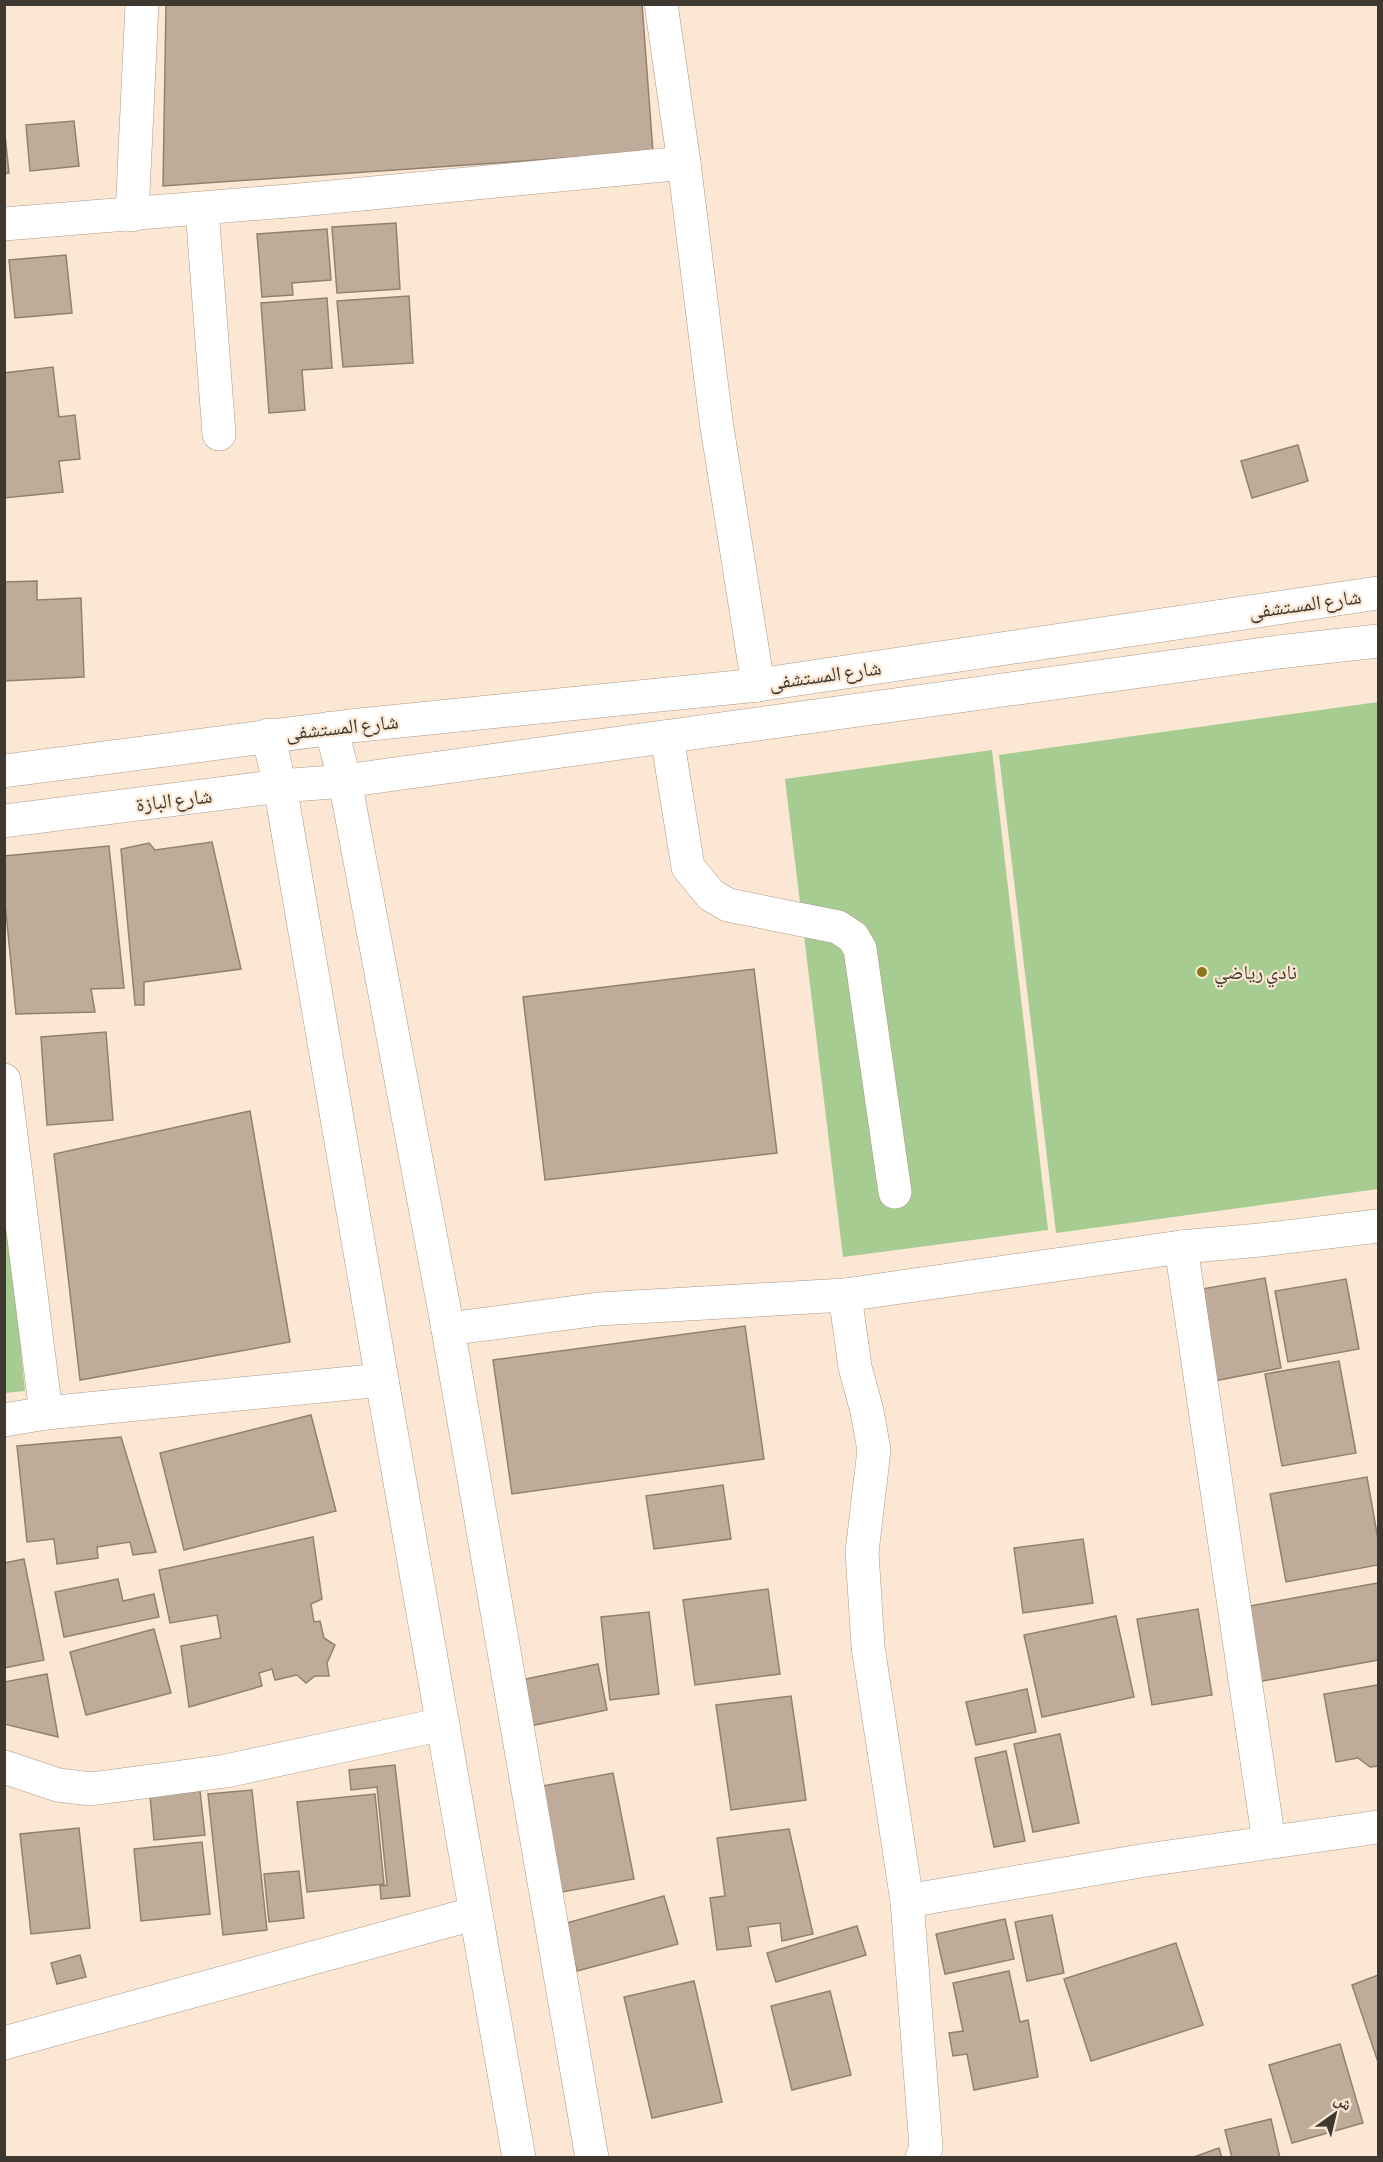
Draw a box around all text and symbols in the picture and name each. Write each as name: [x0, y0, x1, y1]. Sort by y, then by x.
street label: شارع المستشفى: [1247, 584, 1363, 625]
street label: شارع المستشفى: [767, 655, 883, 696]
street label: شارع المستشفى: [284, 709, 400, 746]
street label: شارع البازة: [135, 783, 214, 818]
place label: نادي رياضي: [1214, 960, 1297, 988]
marker: نادي رياضي: [1195, 965, 1209, 979]
north arrow: [1305, 2084, 1365, 2144]
text: ش: [1331, 2089, 1355, 2115]

